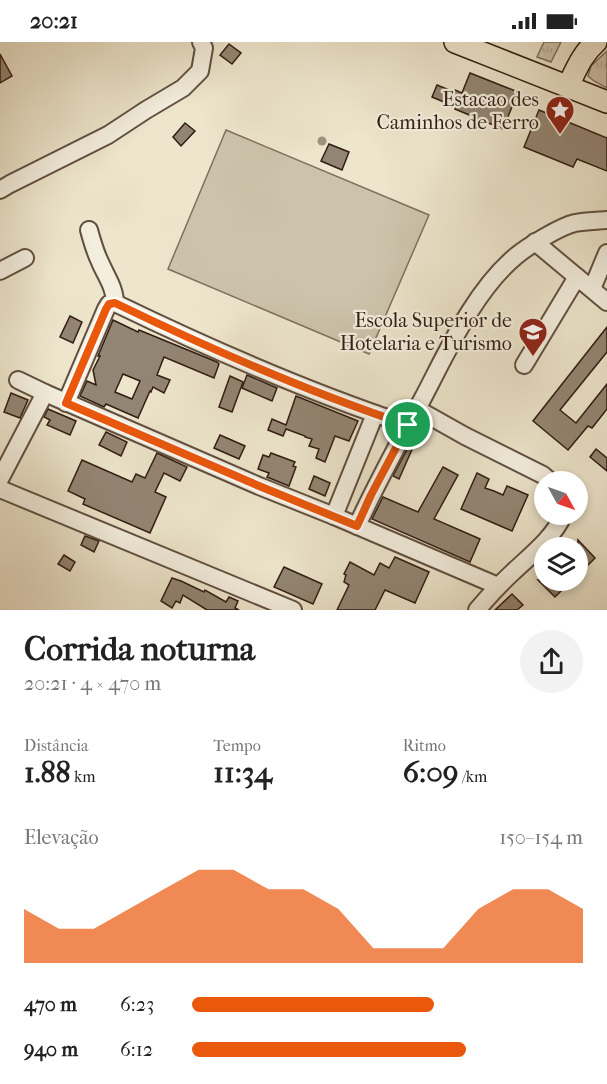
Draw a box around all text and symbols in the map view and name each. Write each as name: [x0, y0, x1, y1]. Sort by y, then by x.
text: 20:21: [30, 8, 78, 34]
place label: Estacao des Caminhos de Ferro: [377, 88, 539, 134]
place icon: Estacao des Caminhos de Ferro: [544, 94, 576, 136]
place label: Escola Superior de Hotelaria e Turismo: [340, 309, 512, 355]
school or university icon: Escola Superior de Hotelaria e Turismo: [517, 316, 549, 358]
pin: [382, 399, 433, 450]
icon: arrive: [391, 408, 424, 441]
north arrow: [534, 471, 588, 525]
map controls: [534, 471, 588, 591]
button: layers: [534, 537, 588, 591]
text: Corrida noturna: [24, 630, 255, 669]
button: share: [520, 630, 583, 693]
text: 20:21 · 4 × 470 m: [24, 672, 161, 695]
text: Distância: [24, 736, 88, 755]
text: Tempo: [213, 736, 261, 755]
text: Ritmo: [403, 736, 446, 755]
text: 1.88: [24, 755, 71, 790]
text: 11:34: [213, 755, 272, 790]
text: 6:09: [403, 755, 458, 790]
text: km: [71, 767, 96, 786]
text: /km: [458, 767, 487, 786]
text: Elevação: [24, 826, 99, 849]
text: 150–154 m: [499, 826, 583, 849]
text: 470 m: [24, 993, 77, 1016]
text: 6:23: [120, 993, 154, 1016]
text: 940 m: [24, 1038, 78, 1061]
text: 6:12: [120, 1038, 153, 1061]

